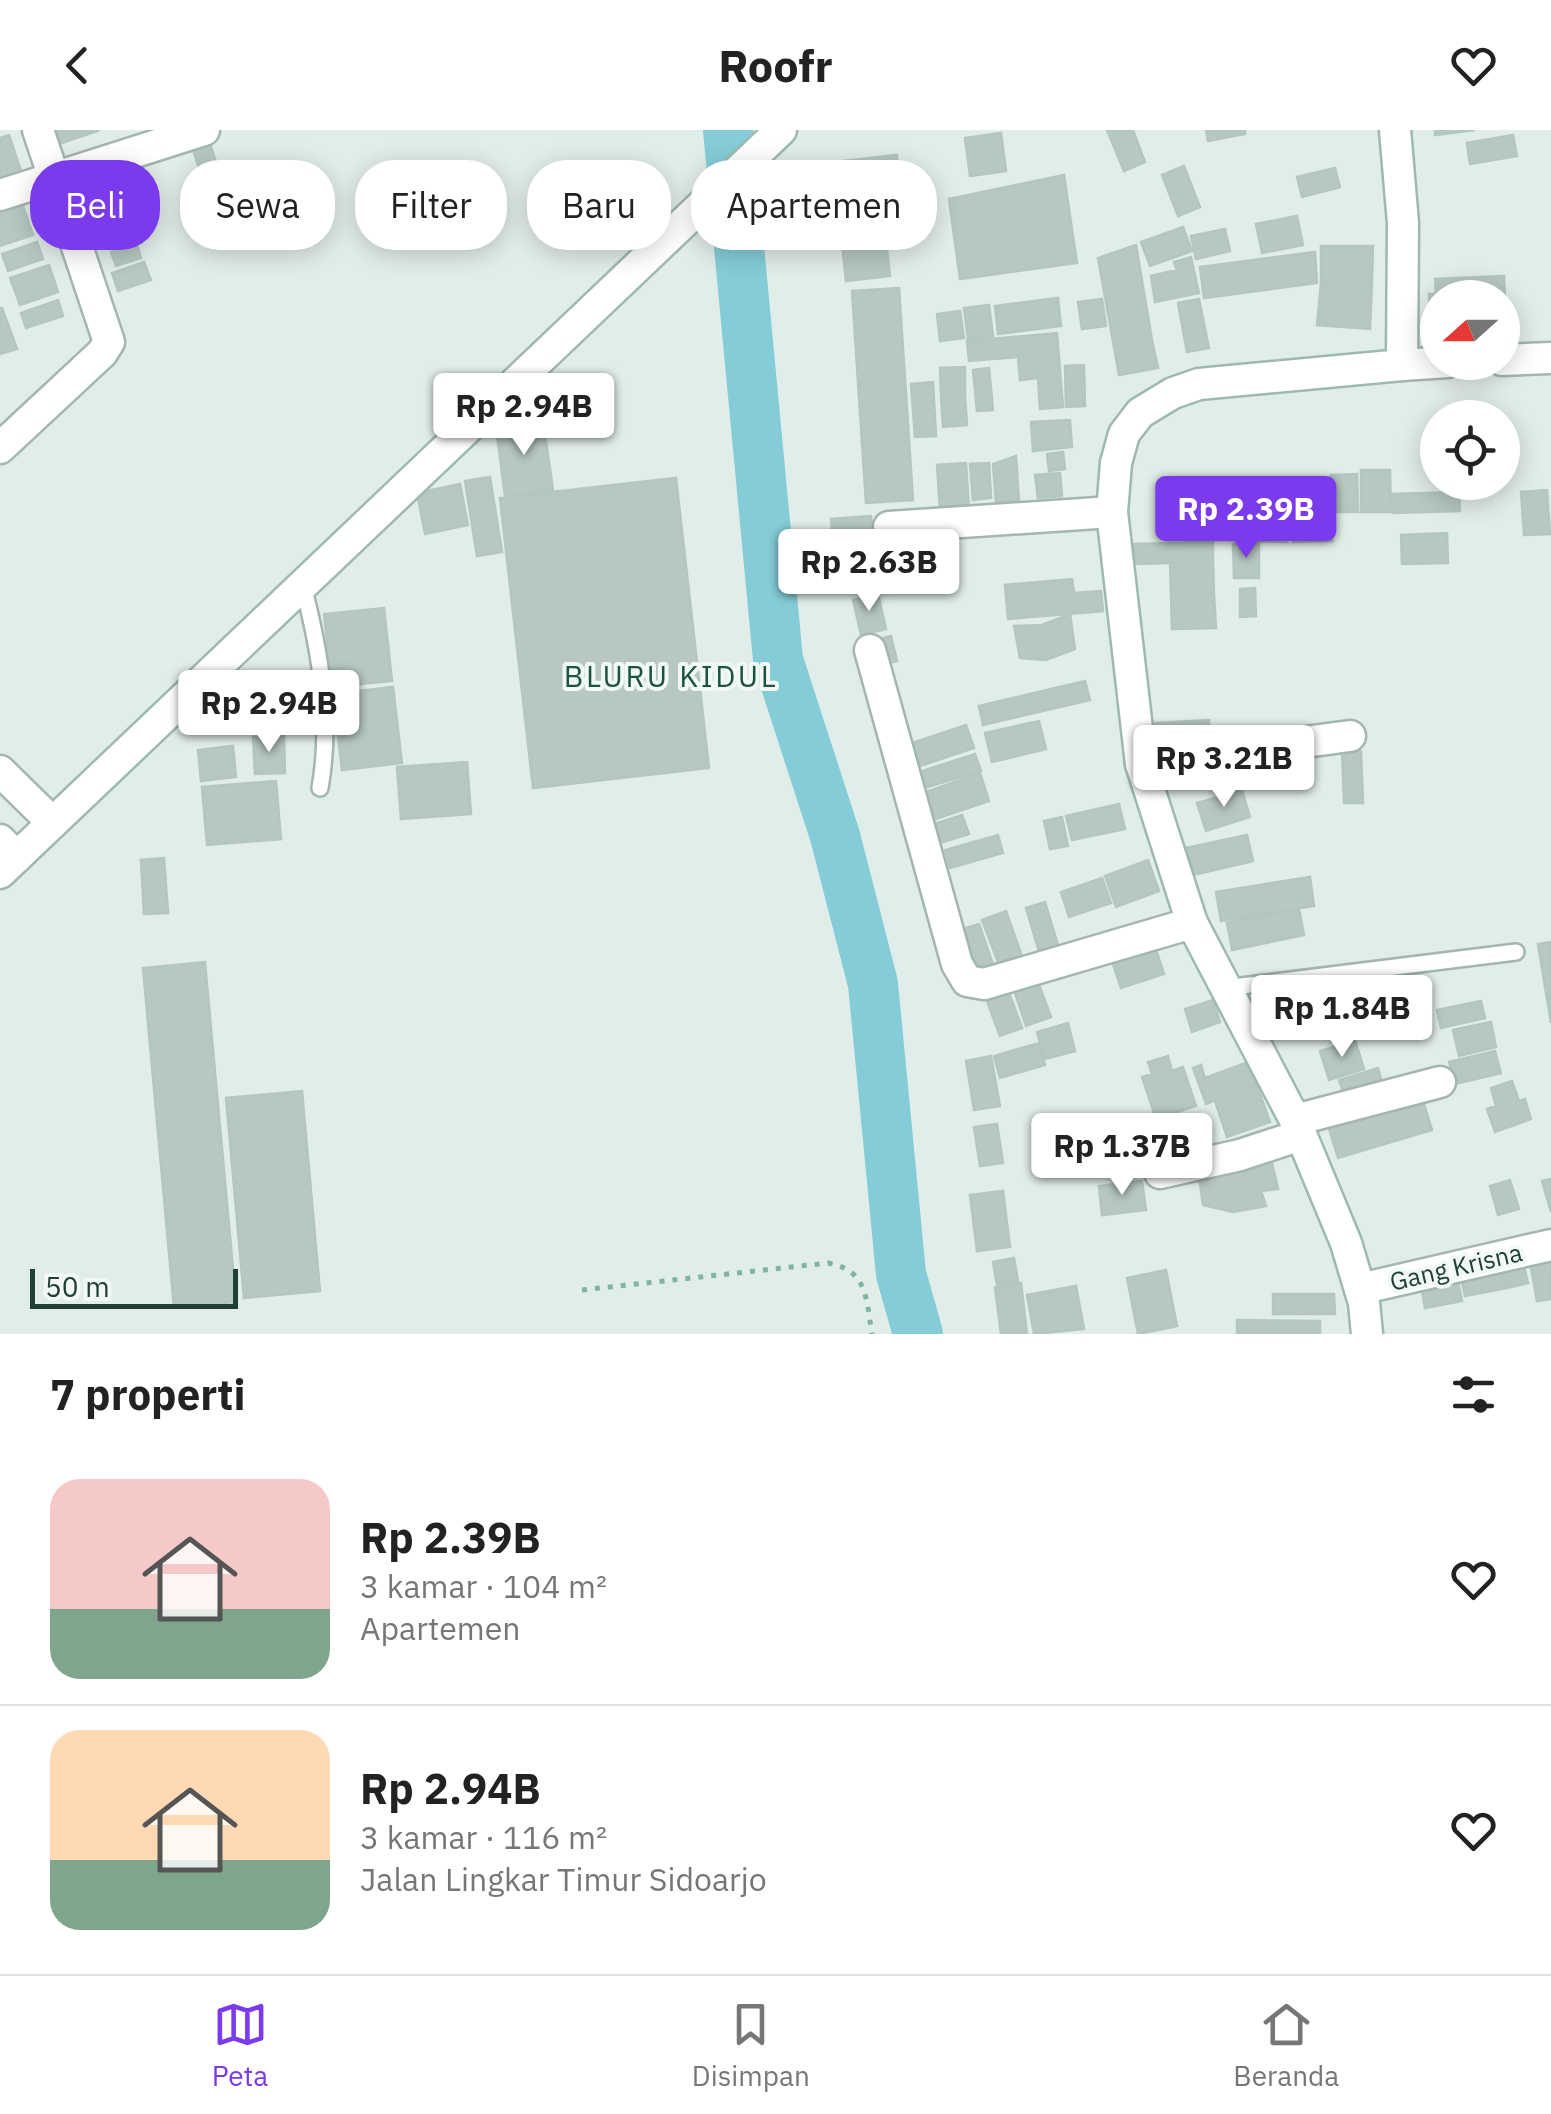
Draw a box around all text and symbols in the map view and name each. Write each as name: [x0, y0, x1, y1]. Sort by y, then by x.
text: Roofr: [718, 36, 833, 94]
icon: back: [50, 38, 105, 93]
icon: heart: [1446, 38, 1501, 93]
chip: Beli: [30, 160, 160, 250]
chip: Sewa: [180, 160, 335, 250]
chip: Filter: [355, 160, 507, 250]
chip: Baru: [527, 160, 671, 250]
chip: Apartemen: [691, 160, 937, 250]
north arrow: [1420, 280, 1520, 380]
map controls: [1420, 280, 1520, 500]
pin: Rp 2.94B: [421, 373, 627, 458]
text: Rp 2.94B: [455, 384, 593, 426]
button: locate: [1420, 400, 1520, 500]
pin: Rp 2.39B: [1143, 476, 1349, 561]
text: Rp 2.39B: [1177, 487, 1315, 529]
pin: Rp 2.63B: [766, 529, 972, 614]
text: Rp 2.63B: [800, 540, 938, 582]
district label: BLURU KIDUL: [564, 656, 778, 695]
pin: Rp 2.94B: [166, 670, 372, 755]
text: Rp 2.94B: [200, 681, 338, 723]
pin: Rp 3.21B: [1121, 725, 1327, 810]
text: Rp 3.21B: [1155, 736, 1293, 778]
pin: Rp 1.84B: [1239, 975, 1445, 1060]
text: Rp 1.84B: [1273, 986, 1411, 1028]
pin: Rp 1.37B: [1019, 1113, 1225, 1198]
text: Rp 1.37B: [1053, 1124, 1191, 1166]
street label: Gang Krisna: [1387, 1235, 1525, 1298]
scale bar: [30, 1264, 238, 1308]
text: 50 m: [45, 1268, 110, 1305]
text: 7 properti: [50, 1367, 245, 1422]
icon: filters: [1446, 1367, 1501, 1422]
text: Rp 2.39B: [360, 1510, 540, 1565]
icon: home: [130, 1519, 250, 1639]
icon: heart: [1446, 1552, 1501, 1607]
text: 3 kamar · 104 m²: [360, 1565, 607, 1607]
text: Apartemen: [360, 1607, 520, 1649]
text: Rp 2.94B: [360, 1761, 540, 1816]
icon: home: [130, 1770, 250, 1890]
icon: heart: [1446, 1803, 1501, 1858]
text: 3 kamar · 116 m²: [360, 1816, 607, 1858]
text: Jalan Lingkar Timur Sidoarjo: [360, 1858, 767, 1900]
tab: Peta: [212, 1997, 268, 2094]
tab: Disimpan: [692, 1997, 810, 2094]
tab: Beranda: [1233, 1997, 1339, 2094]

